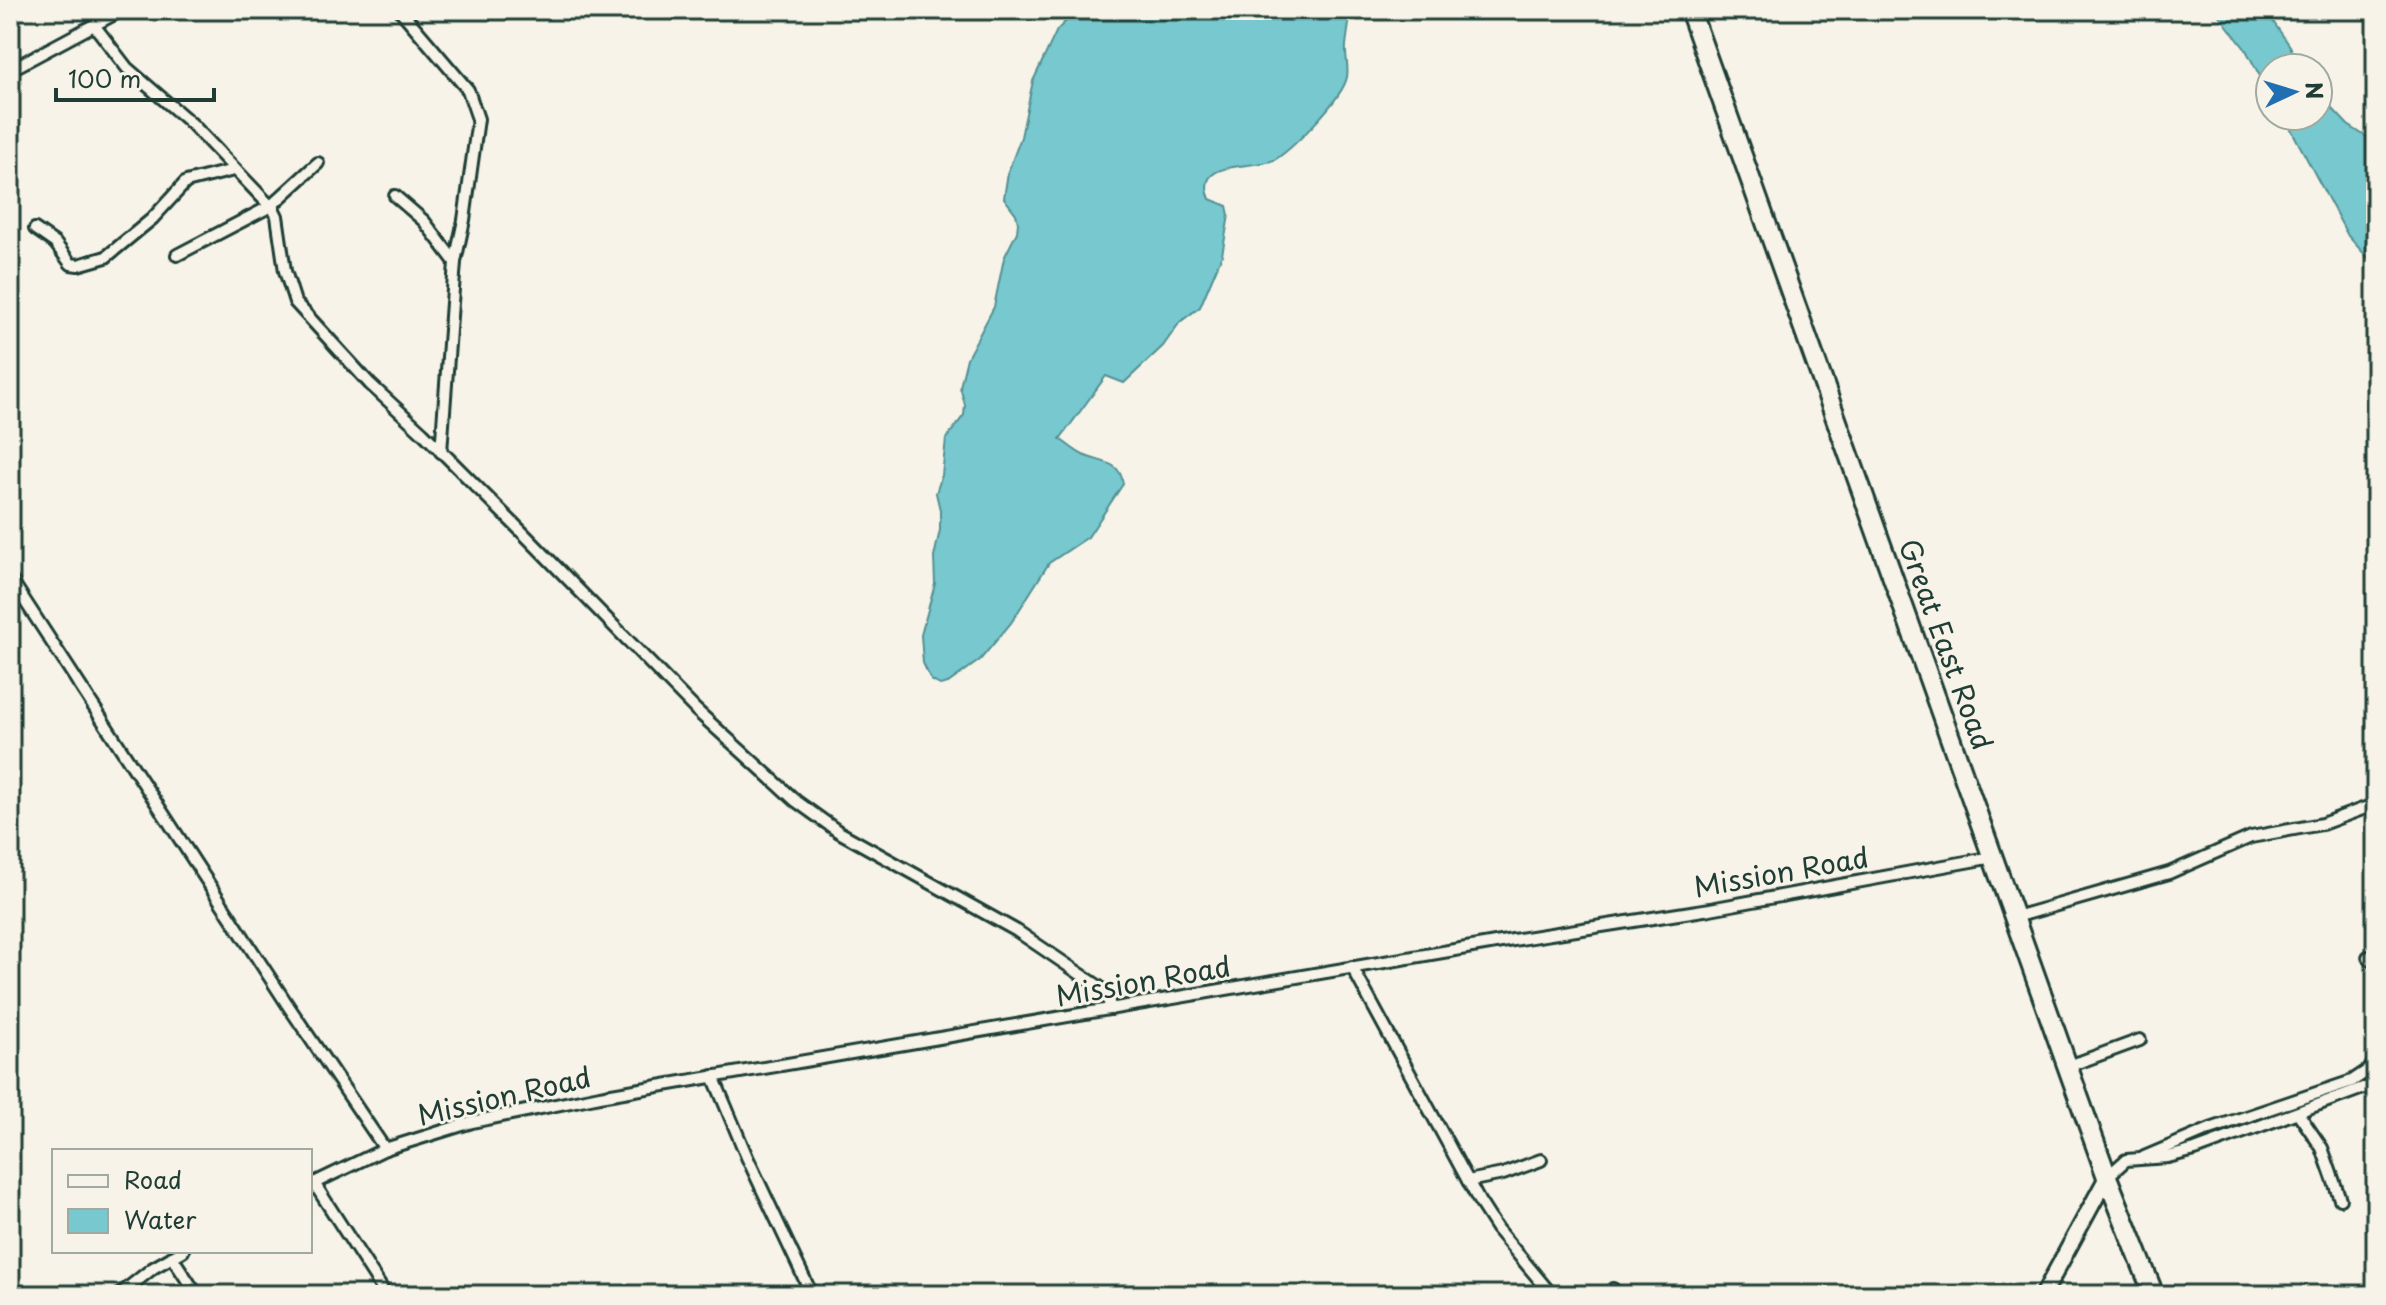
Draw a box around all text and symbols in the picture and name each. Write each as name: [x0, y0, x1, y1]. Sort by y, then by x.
scale bar: [56, 52, 214, 102]
north arrow: [2254, 52, 2334, 132]
text: 100 m: [68, 60, 141, 96]
text: N: [2298, 81, 2333, 100]
street label: Great East Road: [1889, 532, 2005, 756]
street label: Mission Road: [1690, 834, 1872, 908]
street label: Mission Road: [1052, 943, 1234, 1017]
street label: Mission Road: [413, 1054, 595, 1136]
legend: [52, 1149, 312, 1253]
text: Road: [124, 1161, 182, 1197]
text: Water: [124, 1201, 197, 1237]

